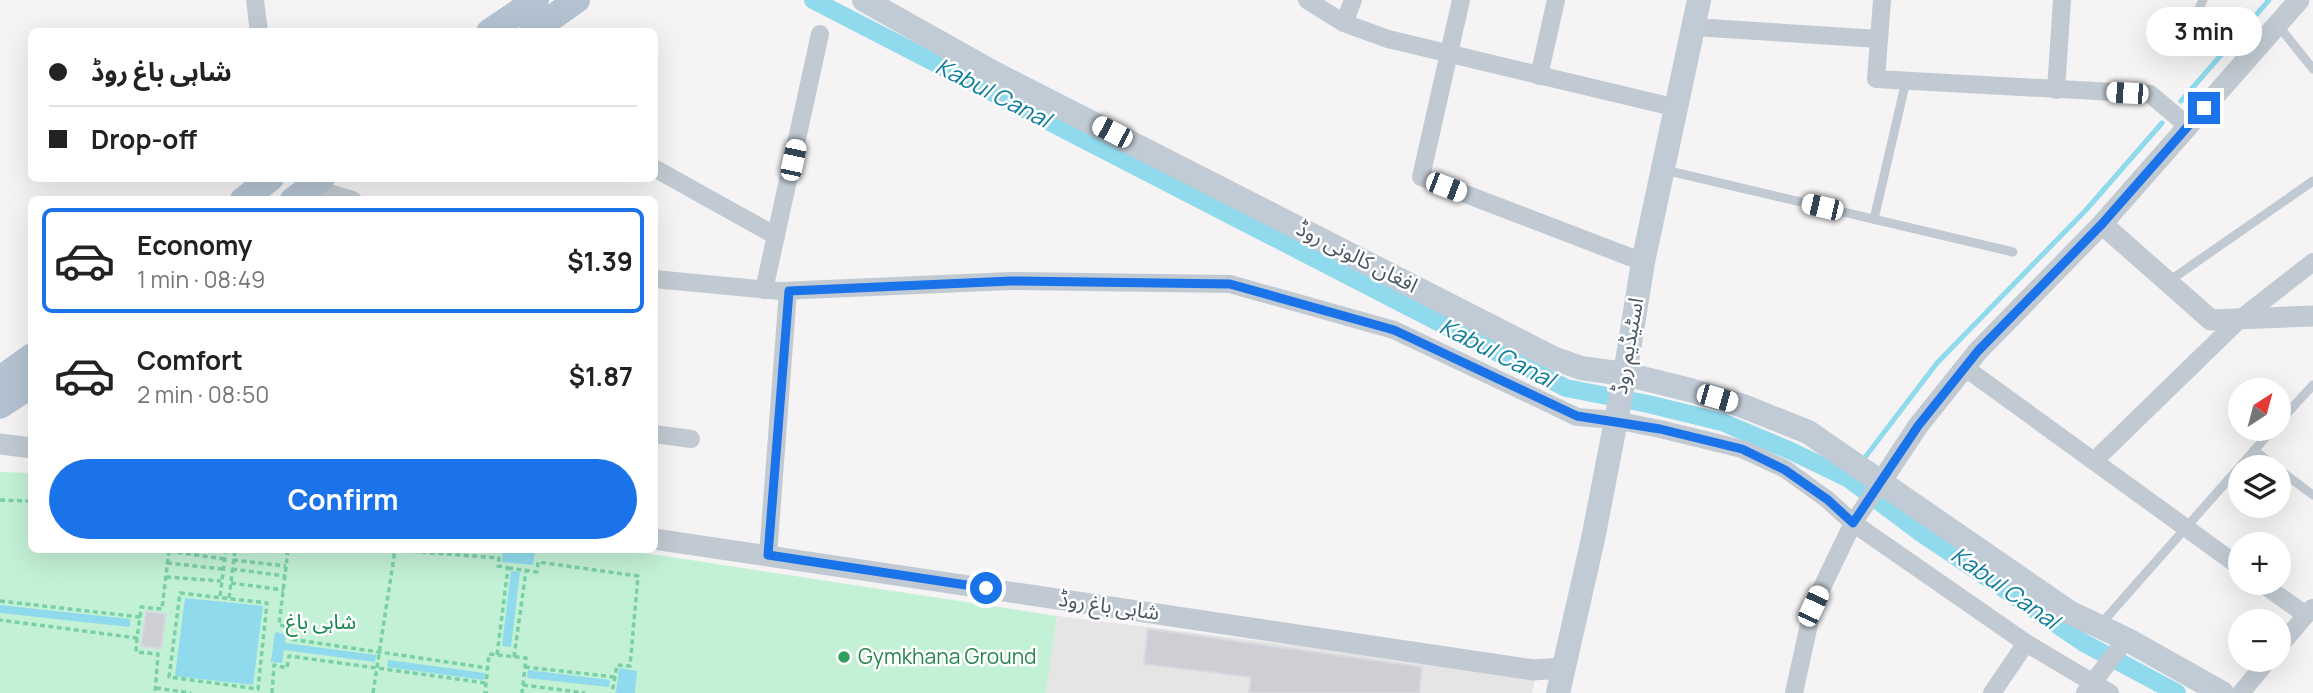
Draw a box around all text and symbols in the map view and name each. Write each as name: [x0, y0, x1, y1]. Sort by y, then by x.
callout: 3 min: [2146, 7, 2262, 56]
text: 3 min: [2174, 15, 2234, 47]
water label: Kabul Canal: [931, 50, 1059, 136]
text: شاہی باغ روڈ: [91, 53, 232, 89]
car: [2106, 81, 2149, 105]
route end: [2188, 92, 2220, 124]
car: [1089, 113, 1136, 151]
text: Drop-off: [91, 121, 197, 157]
car: [779, 137, 808, 183]
car: [1423, 170, 1470, 204]
car: [1800, 192, 1845, 222]
street label: افغان کالونی روڈ: [1292, 214, 1423, 299]
text: Economy: [137, 227, 252, 263]
icon: car: [53, 229, 116, 292]
text: $1.39: [567, 243, 633, 279]
text: 1 min · 08:49: [137, 263, 265, 295]
street label: اسٹیڈیم روڈ: [1605, 295, 1651, 397]
water label: Kabul Canal: [1435, 310, 1563, 396]
text: Comfort: [137, 342, 243, 378]
icon: car: [53, 344, 116, 407]
text: $1.87: [569, 358, 633, 394]
text: 2 min · 08:50: [137, 378, 269, 410]
north arrow: [2228, 378, 2291, 441]
map controls: [2228, 378, 2291, 672]
car: [1694, 382, 1741, 414]
button: layers: [2228, 455, 2291, 518]
button: Confirm: [49, 459, 637, 539]
button: +: [2228, 532, 2291, 595]
water label: Kabul Canal: [1945, 538, 2068, 638]
route start: [970, 572, 1002, 604]
car: [1795, 583, 1832, 629]
street label: شاہی باغ روڈ: [1057, 584, 1161, 628]
park label: شاہی باغ: [286, 607, 356, 637]
button: −: [2228, 609, 2291, 672]
place label: Gymkhana Ground: [858, 642, 1037, 670]
marker: Gymkhana Ground: [836, 649, 852, 665]

